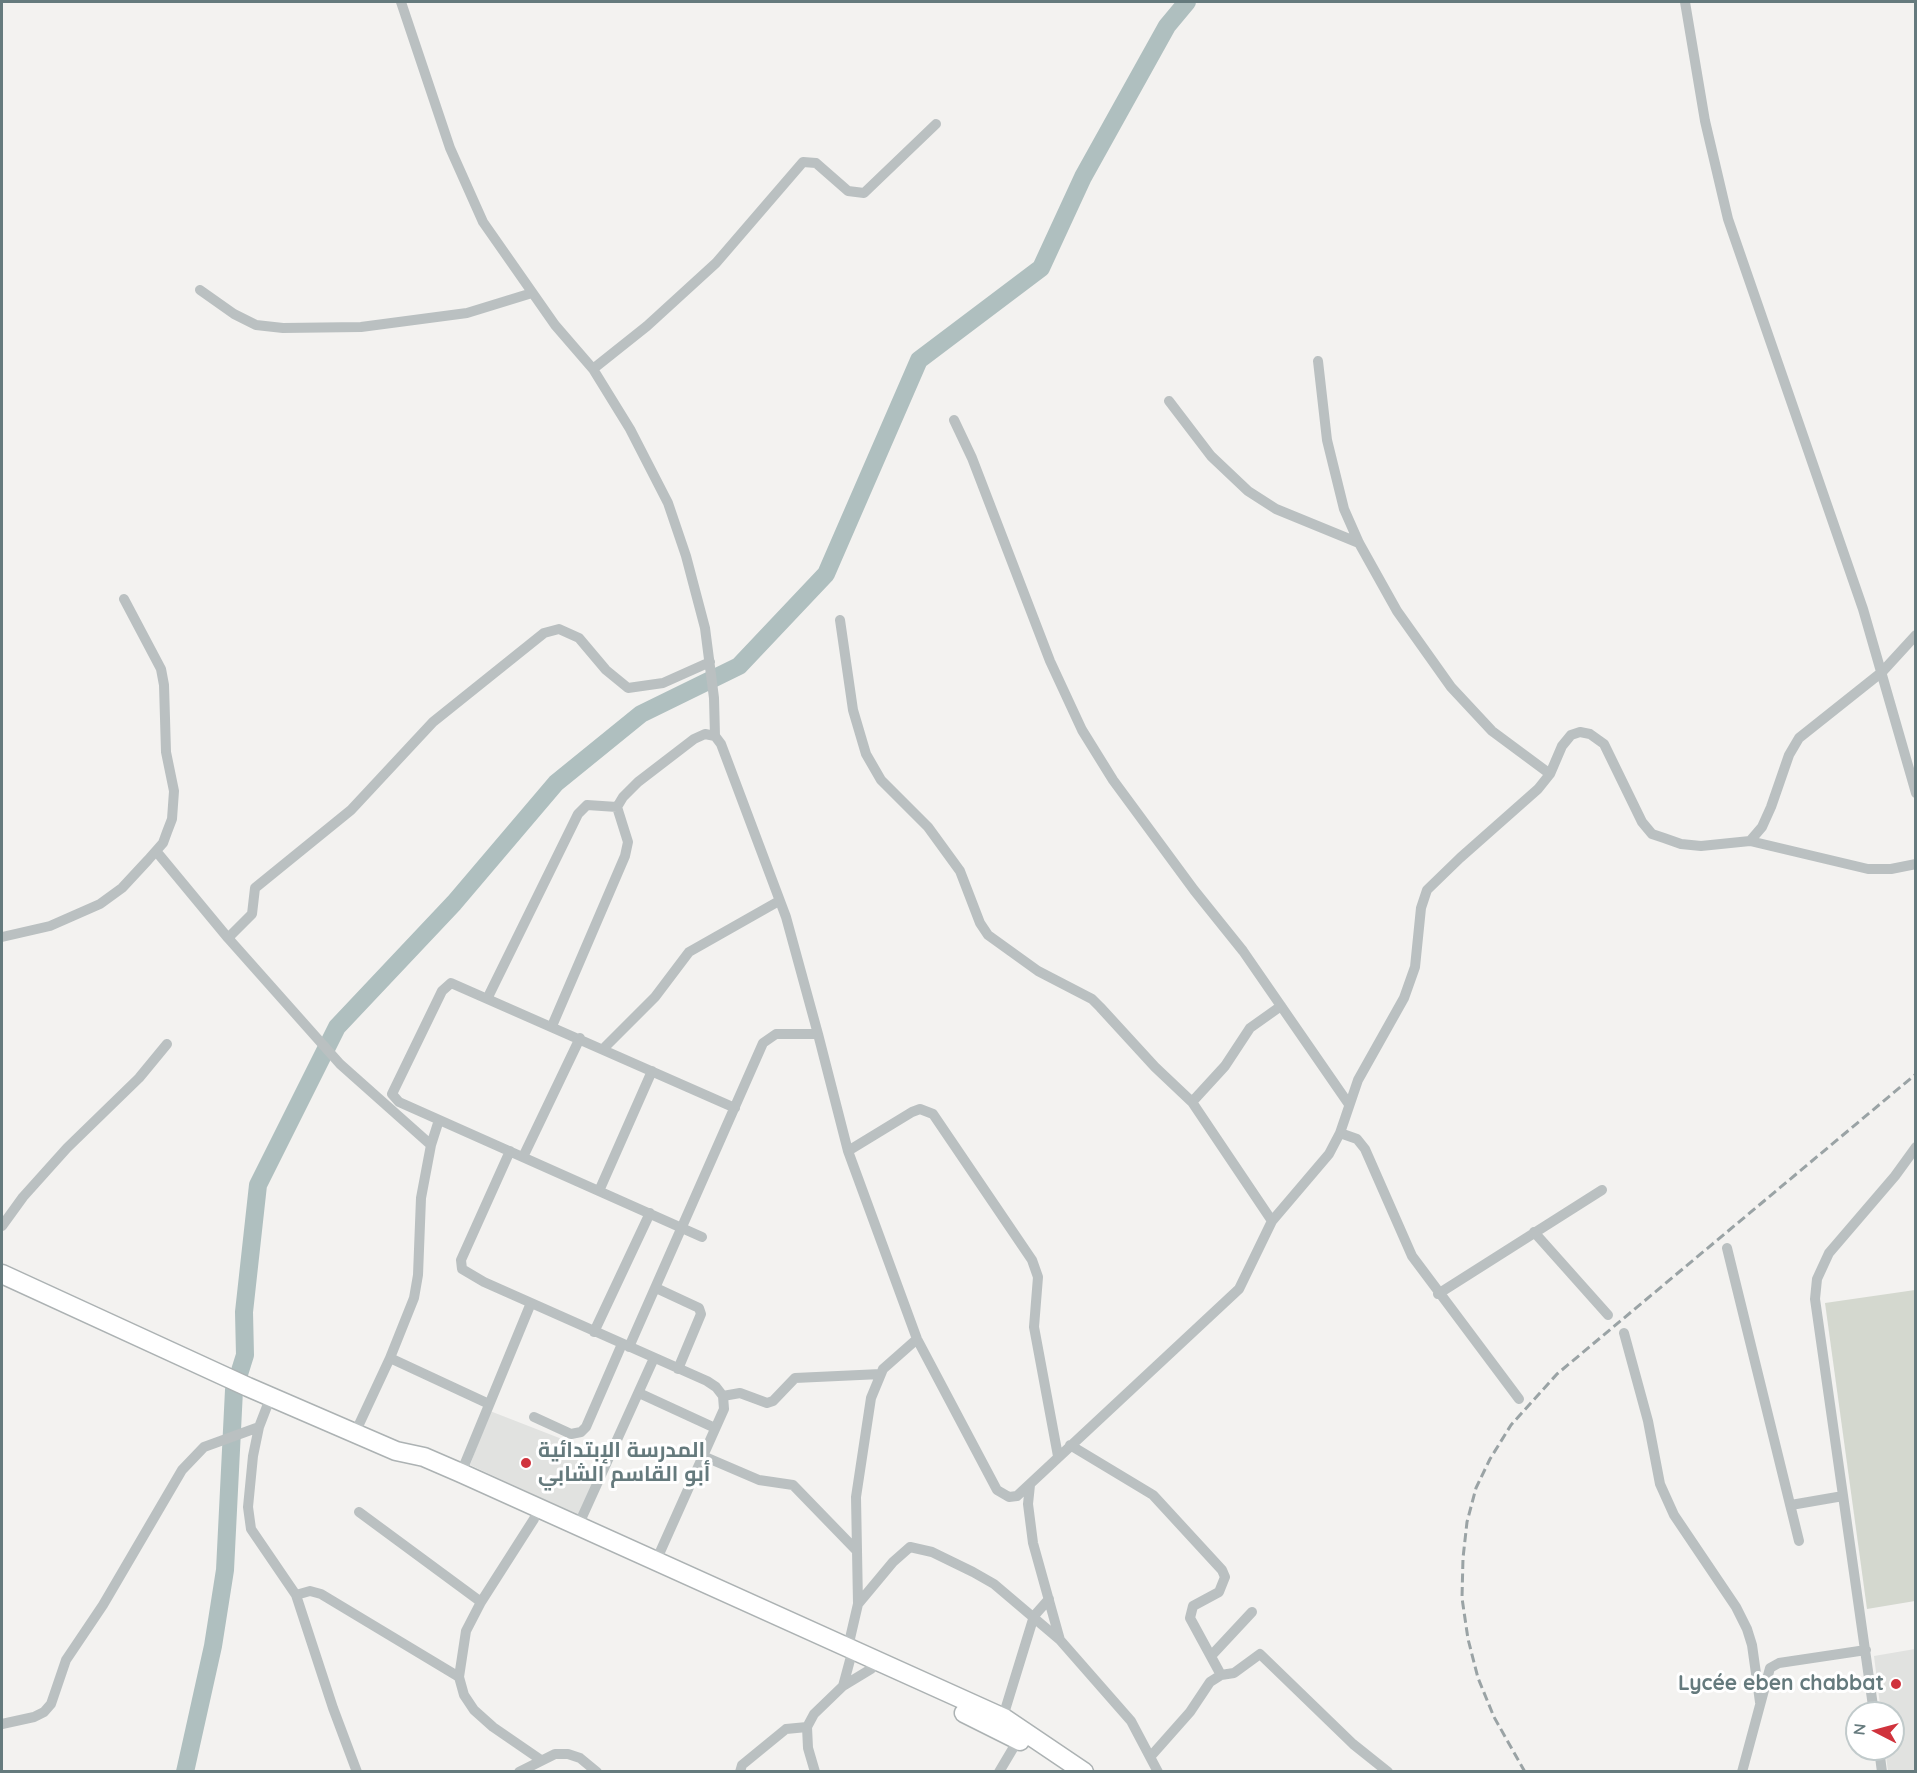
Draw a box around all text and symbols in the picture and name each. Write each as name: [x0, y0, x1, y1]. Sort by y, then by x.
place label: المدرسة الإبتدائية أبو القاسم الشابي: [538, 1438, 710, 1488]
marker: المدرسة الإبتدائية أبو القاسم الشابي: [519, 1456, 533, 1470]
place label: Lycée eben chabbat: [1678, 1671, 1884, 1697]
marker: Lycée eben chabbat: [1889, 1677, 1903, 1691]
north arrow: [1845, 1701, 1905, 1761]
text: N: [1849, 1722, 1870, 1736]

